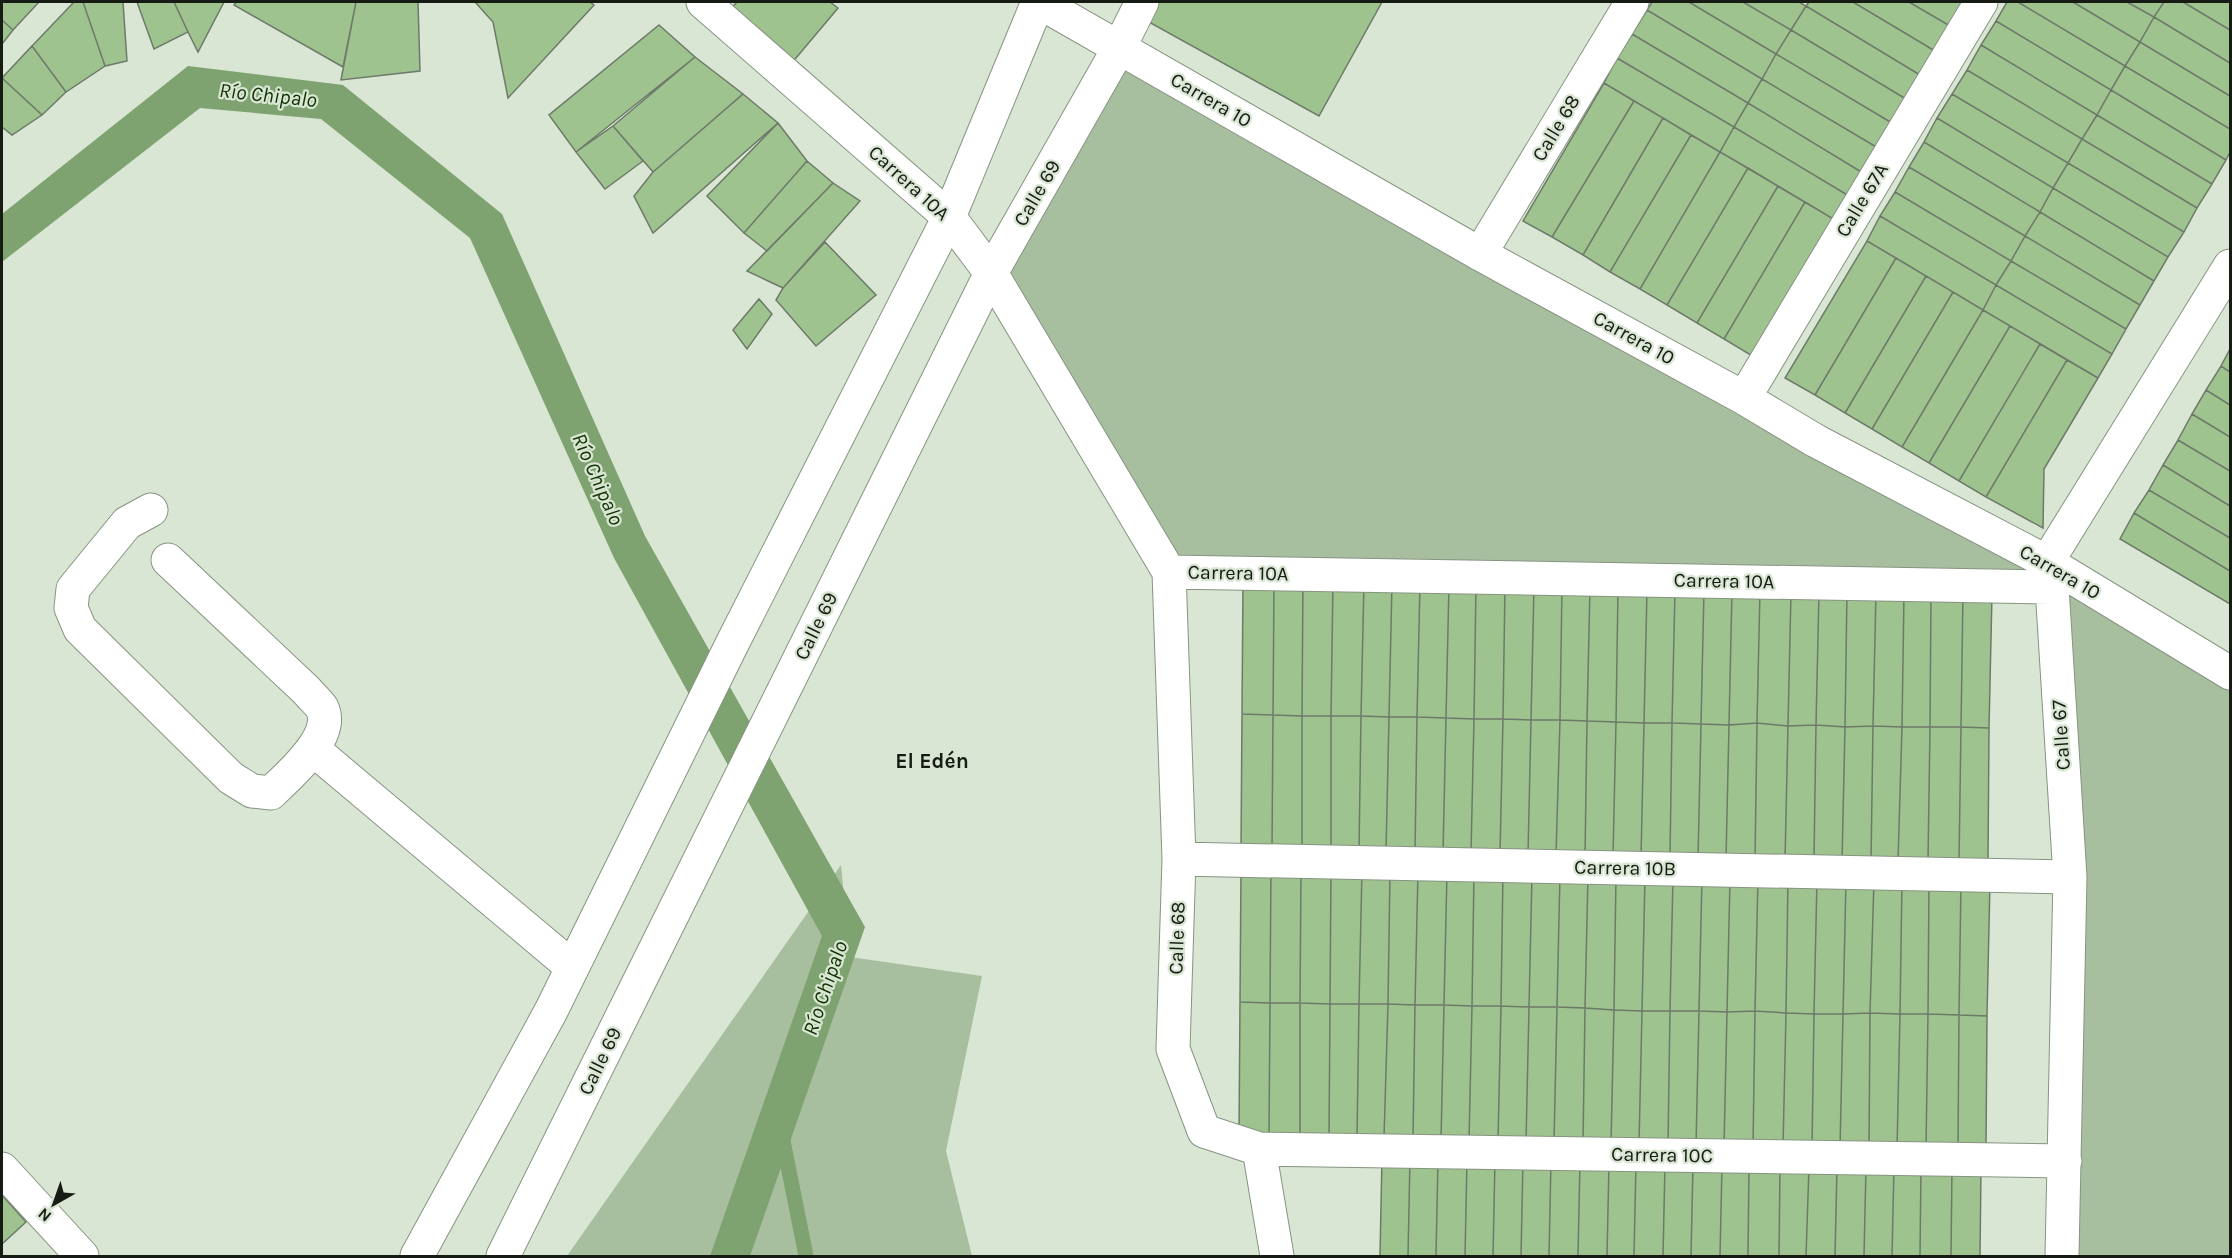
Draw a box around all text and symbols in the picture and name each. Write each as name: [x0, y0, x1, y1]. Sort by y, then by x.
street label: Carrera 10: [1167, 68, 1255, 132]
water label: Río Chipalo: [218, 78, 319, 112]
street label: Calle 68: [1527, 91, 1585, 165]
street label: Carrera 10A: [864, 141, 954, 225]
street label: Calle 69: [1009, 156, 1065, 230]
street label: Calle 67A: [1831, 159, 1893, 241]
street label: Carrera 10: [1589, 306, 1679, 370]
water label: Río Chipalo: [567, 429, 629, 529]
street label: Carrera 10: [2016, 540, 2104, 604]
street label: Carrera 10A: [1187, 561, 1289, 585]
street label: Carrera 10A: [1673, 569, 1775, 593]
street label: Calle 69: [790, 588, 842, 664]
street label: Calle 67: [2047, 699, 2075, 771]
district label: El Edén: [895, 749, 969, 773]
street label: Carrera 10B: [1574, 856, 1676, 880]
street label: Calle 68: [1164, 901, 1190, 975]
water label: Río Chipalo: [798, 937, 853, 1038]
street label: Calle 69: [574, 1023, 626, 1099]
street label: Carrera 10C: [1611, 1143, 1713, 1167]
north arrow: [24, 1174, 84, 1234]
text: N: [34, 1204, 55, 1226]

